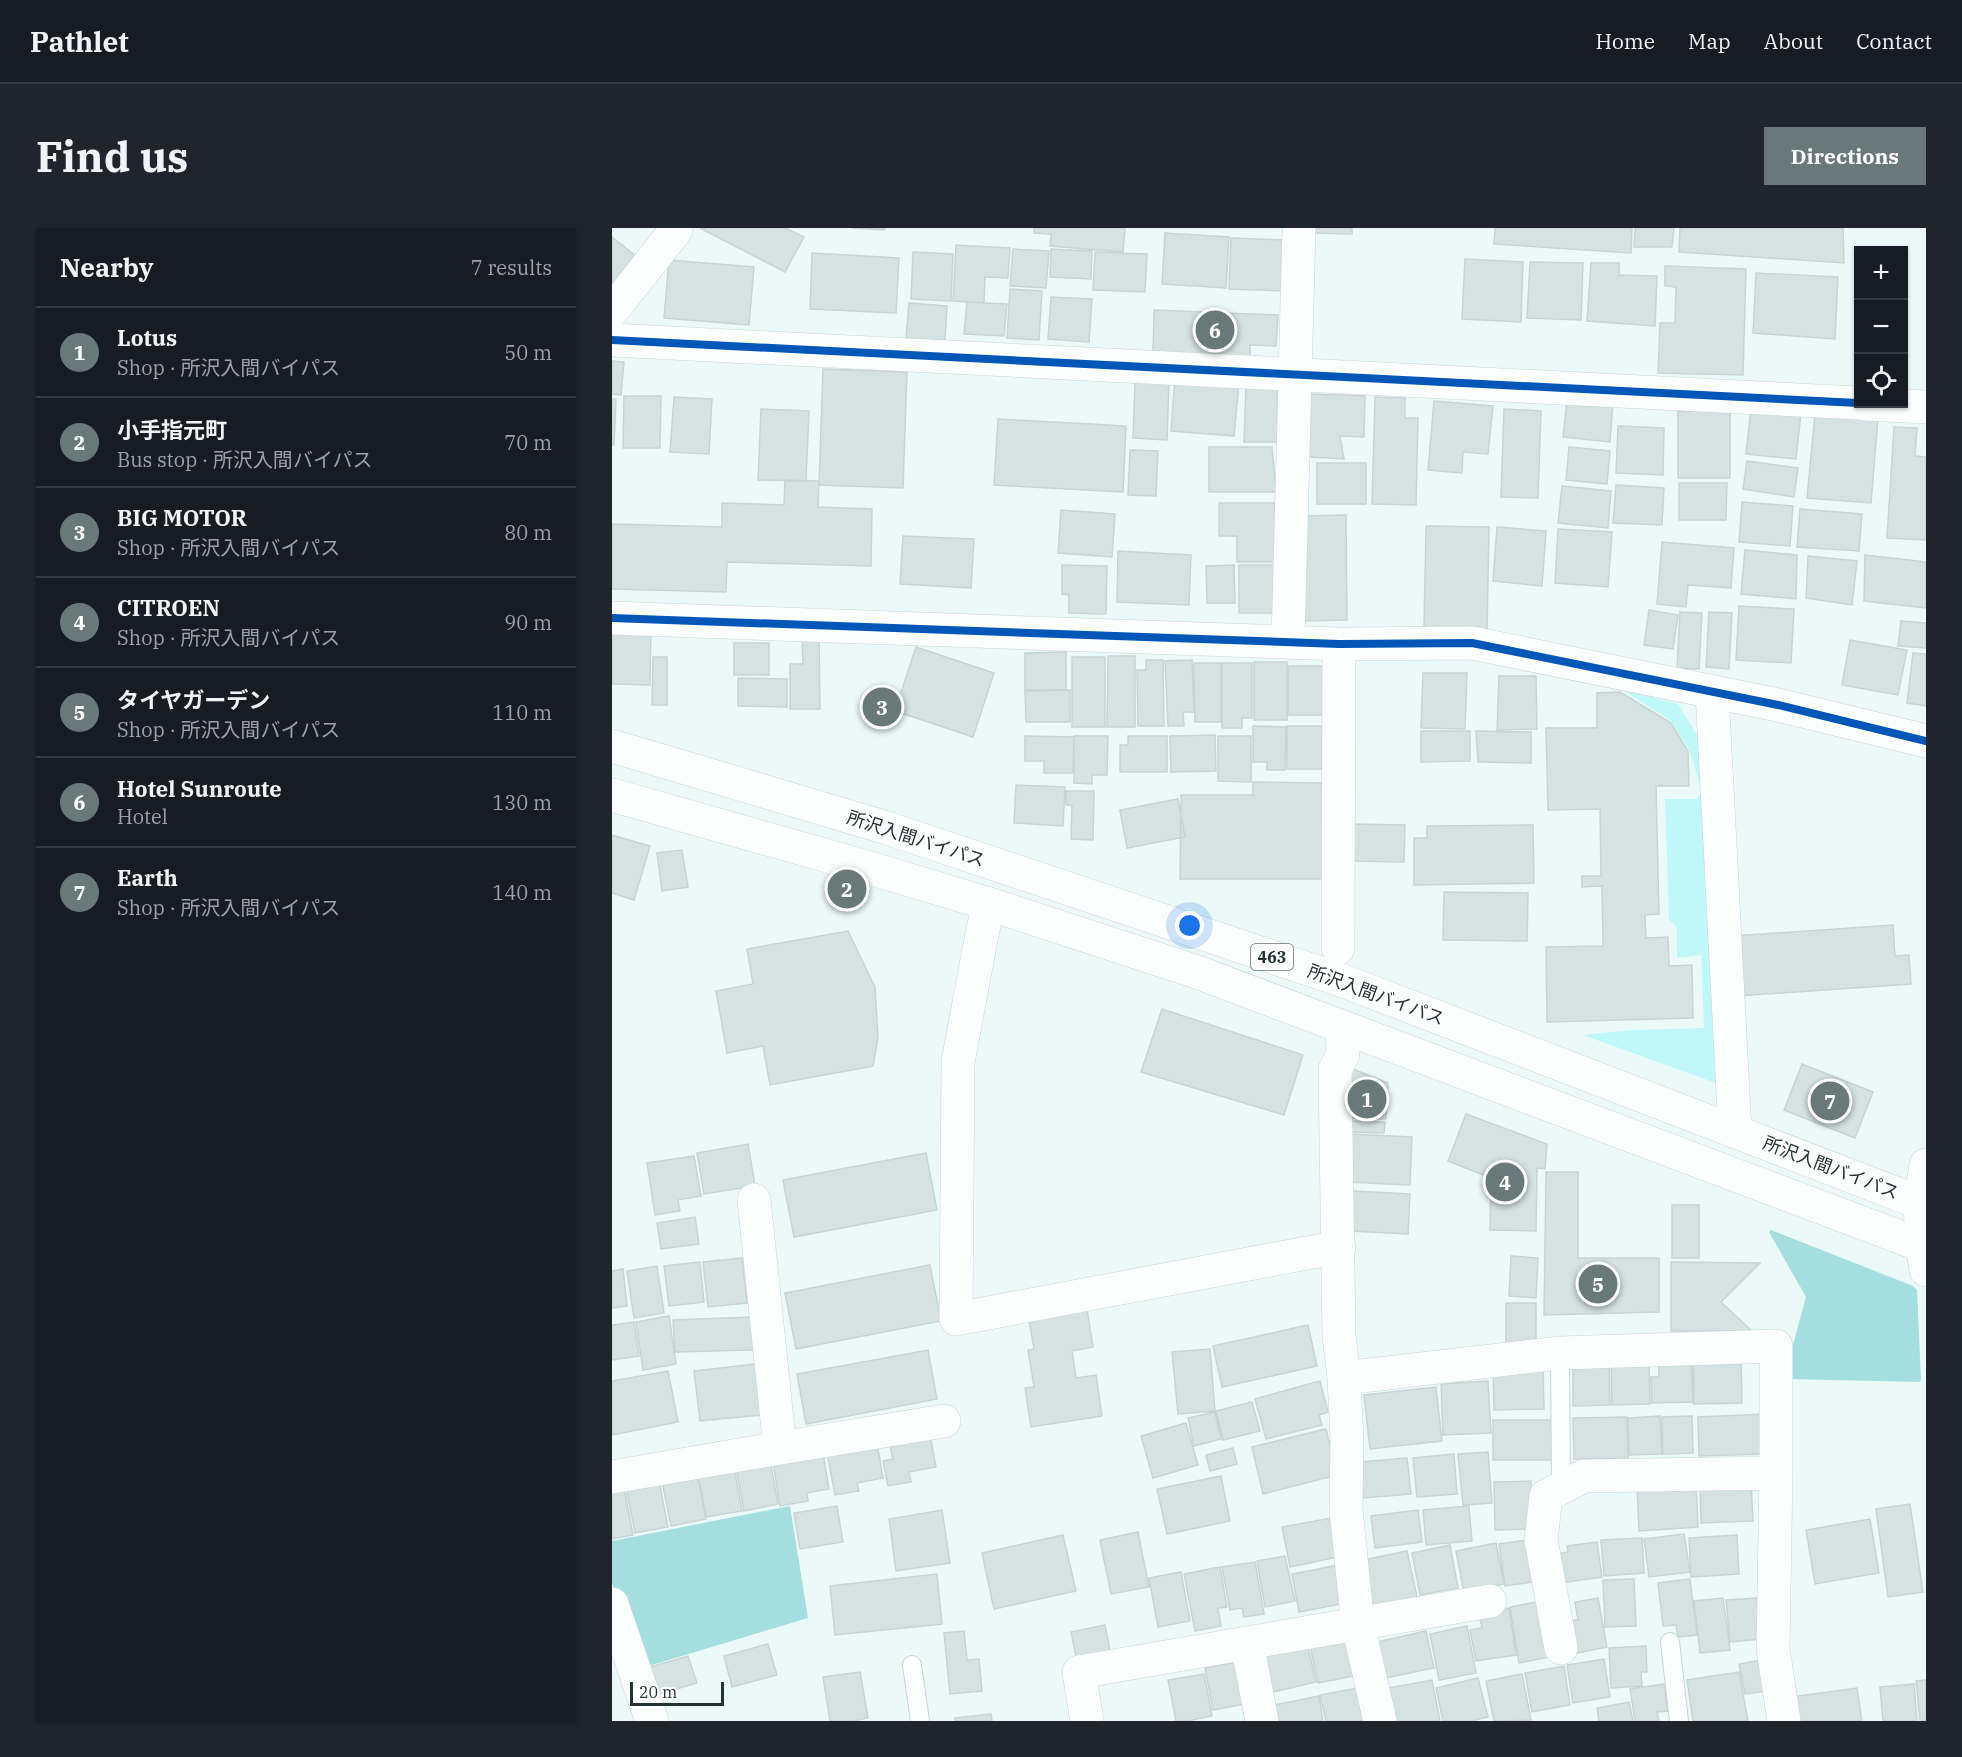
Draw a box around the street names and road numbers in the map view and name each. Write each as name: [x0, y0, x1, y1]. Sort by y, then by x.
street label: 所沢入間バイパス: [844, 805, 988, 872]
road number: 463: [1251, 944, 1293, 970]
street label: 所沢入間バイパス: [1305, 959, 1448, 1030]
street label: 所沢入間バイパス: [1760, 1131, 1902, 1204]

